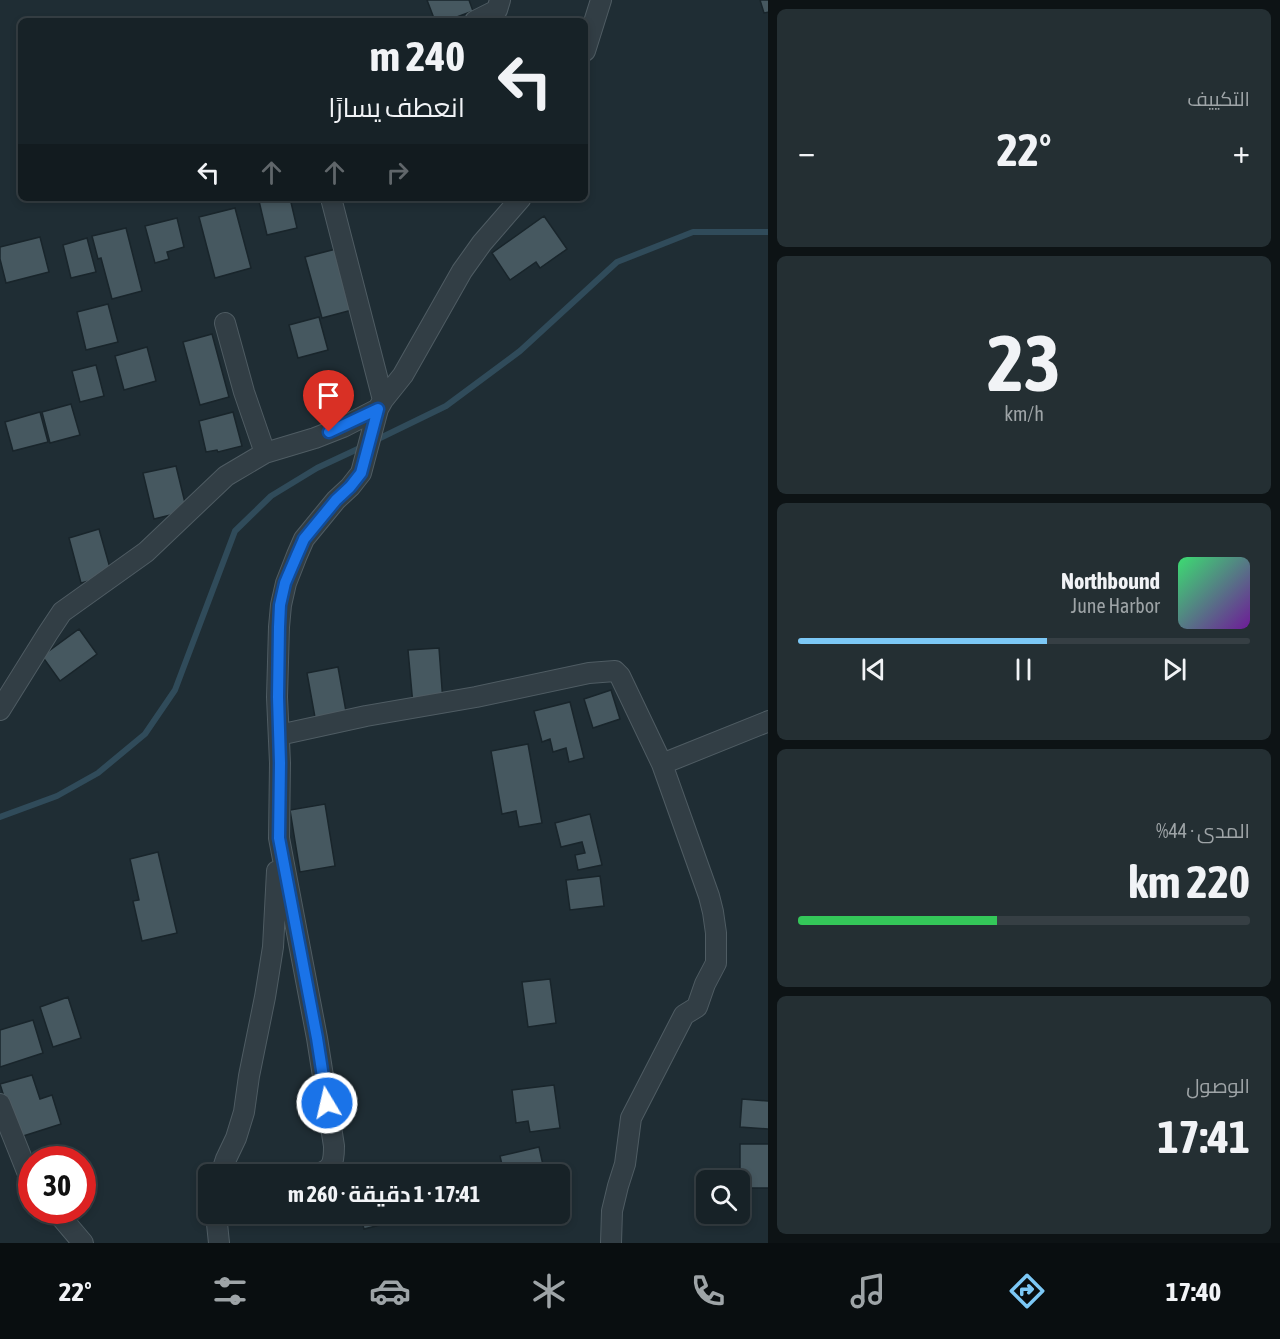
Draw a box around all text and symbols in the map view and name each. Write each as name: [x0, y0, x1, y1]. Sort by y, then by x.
text: 240 m: [370, 32, 465, 80]
icon: left: [486, 42, 564, 120]
text: التكييف: [1187, 87, 1250, 110]
text: انعطف يسارًا: [328, 92, 465, 123]
text: 22°: [997, 124, 1051, 176]
text: −: [798, 132, 815, 170]
text: +: [1233, 132, 1250, 170]
icon: left: [192, 156, 225, 189]
icon: ahead: [255, 156, 288, 189]
icon: ahead: [318, 156, 351, 189]
icon: right: [381, 156, 414, 189]
text: 23: [987, 318, 1061, 408]
pin: [303, 370, 354, 432]
icon: arrive: [312, 379, 345, 412]
text: km/h: [1004, 402, 1044, 425]
text: Northbound: [1061, 568, 1160, 594]
text: June Harbor: [1071, 594, 1160, 617]
icon: previous: [857, 653, 890, 686]
icon: pause: [1007, 653, 1040, 686]
icon: next: [1158, 653, 1191, 686]
text: المدى · 44%: [1156, 819, 1250, 842]
text: 220 km: [1128, 856, 1250, 908]
position arrow: [295, 1071, 359, 1135]
text: الوصول: [1186, 1074, 1250, 1097]
text: 17:41: [1157, 1111, 1250, 1163]
speed limit sign: 30: [18, 1146, 96, 1224]
map controls: [696, 1170, 750, 1224]
button: search: [696, 1170, 750, 1224]
text: 17:41 · 1 دقيقة · 260 m: [288, 1181, 480, 1207]
icon: filters: [209, 1270, 251, 1312]
icon: car: [369, 1270, 411, 1312]
icon: climate: [528, 1270, 570, 1312]
icon: phone: [687, 1270, 729, 1312]
icon: music: [847, 1270, 889, 1312]
icon: directions: [1006, 1270, 1048, 1312]
text: 22°: [59, 1276, 92, 1307]
text: 17:40: [1166, 1276, 1221, 1307]

